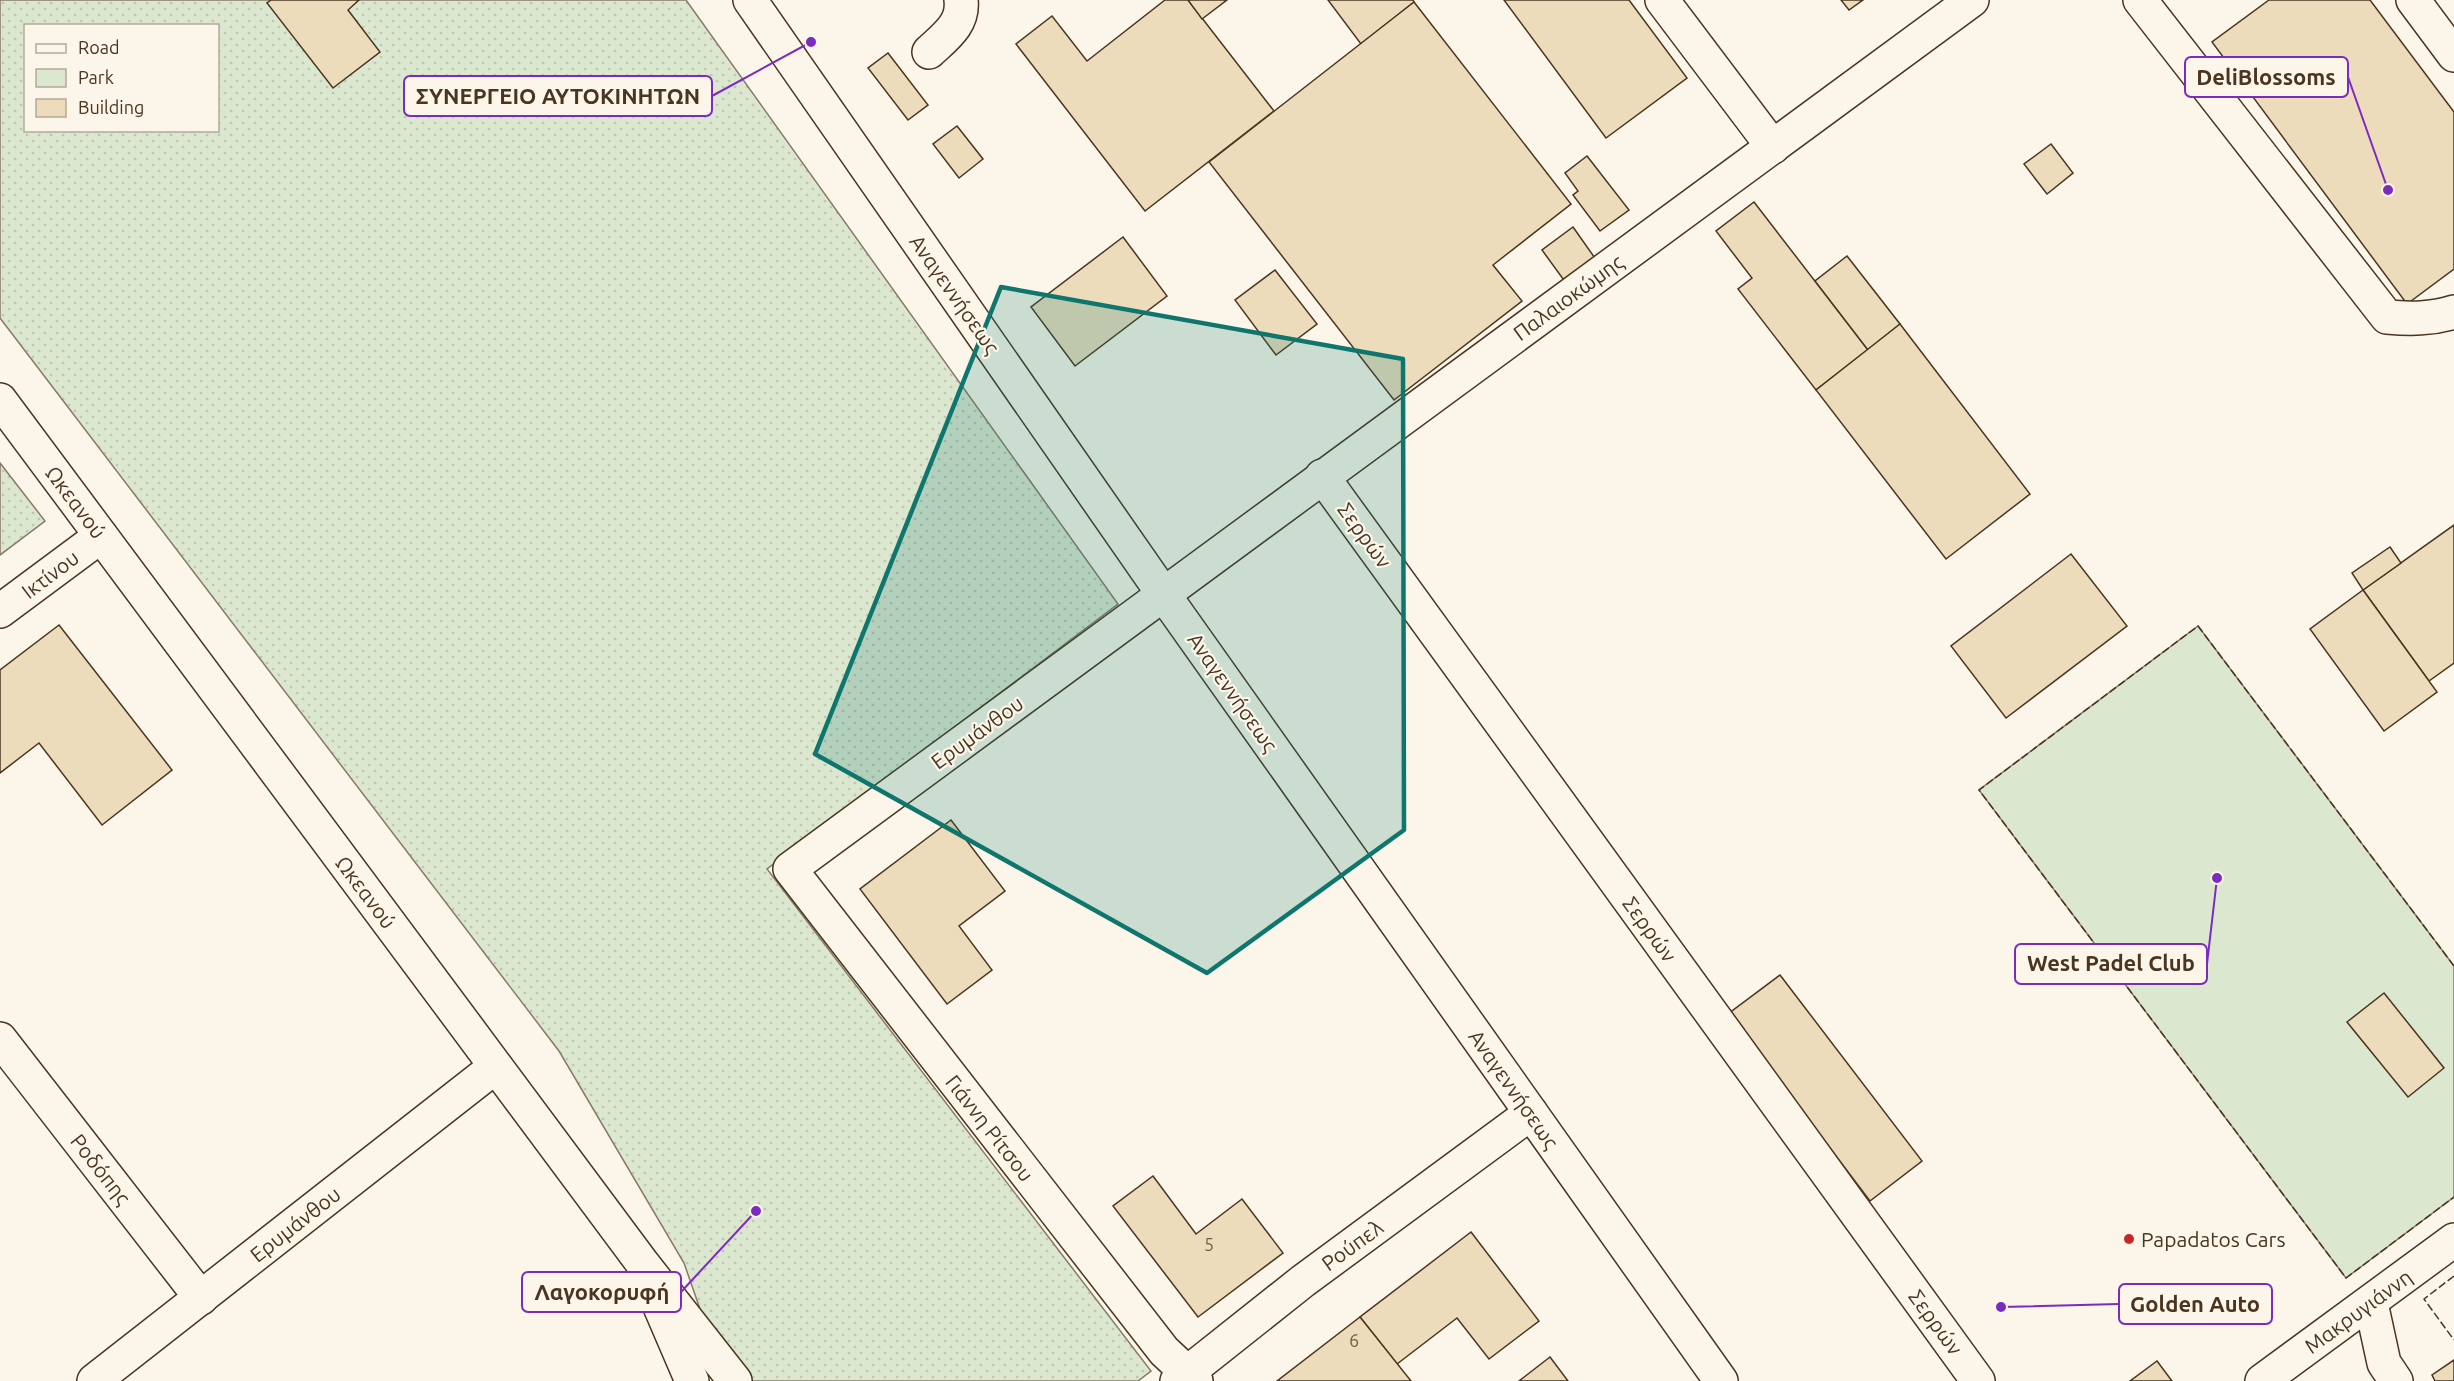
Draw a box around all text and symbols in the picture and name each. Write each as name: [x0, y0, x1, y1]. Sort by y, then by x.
legend: [24, 24, 219, 132]
text: Road: [78, 37, 120, 57]
callout: DeliBlossoms: [2185, 57, 2348, 97]
text: DeliBlossoms: [2196, 64, 2336, 89]
text: Park: [78, 67, 114, 87]
callout: ΣΥΝΕΡΓΕΙΟ ΑΥΤΟΚΙΝΗΤΩΝ: [404, 76, 712, 116]
text: ΣΥΝΕΡΓΕΙΟ ΑΥΤΟΚΙΝΗΤΩΝ: [416, 83, 700, 108]
text: Building: [78, 97, 144, 117]
street label: Αναγεννήσεως: [905, 230, 1005, 358]
street label: Παλαιοκώμης: [1508, 249, 1628, 345]
street label: Ωκεανού: [41, 461, 111, 543]
street label: Σερρών: [1333, 498, 1397, 572]
street label: Ικτίνου: [17, 545, 83, 603]
street label: Αναγεννήσεως: [1183, 628, 1283, 756]
street label: Ερυμάνθου: [926, 691, 1028, 773]
street label: Ωκεανού: [331, 851, 401, 933]
street label: Σερρών: [1618, 892, 1682, 966]
callout: West Padel Club: [2015, 944, 2207, 984]
text: West Padel Club: [2027, 950, 2195, 975]
street label: Αναγεννήσεως: [1464, 1025, 1564, 1153]
street label: Γιάννη Ρίτσου: [941, 1070, 1039, 1186]
street label: Ροδόπης: [66, 1129, 136, 1209]
street label: Ερυμάνθου: [245, 1181, 345, 1267]
street label: Ρούπελ: [1317, 1214, 1388, 1275]
place label: Papadatos Cars: [2141, 1227, 2286, 1251]
marker: Papadatos Cars: [2122, 1232, 2136, 1246]
house number: 5: [1204, 1234, 1214, 1254]
street label: Μακρυγιάννη: [2300, 1264, 2416, 1358]
callout: Λαγοκορυφή: [522, 1272, 681, 1312]
text: Λαγοκορυφή: [535, 1279, 669, 1304]
callout: Golden Auto: [2119, 1284, 2272, 1324]
street label: Σερρών: [1904, 1285, 1968, 1359]
text: Golden Auto: [2130, 1291, 2260, 1316]
house number: 6: [1349, 1330, 1359, 1350]

